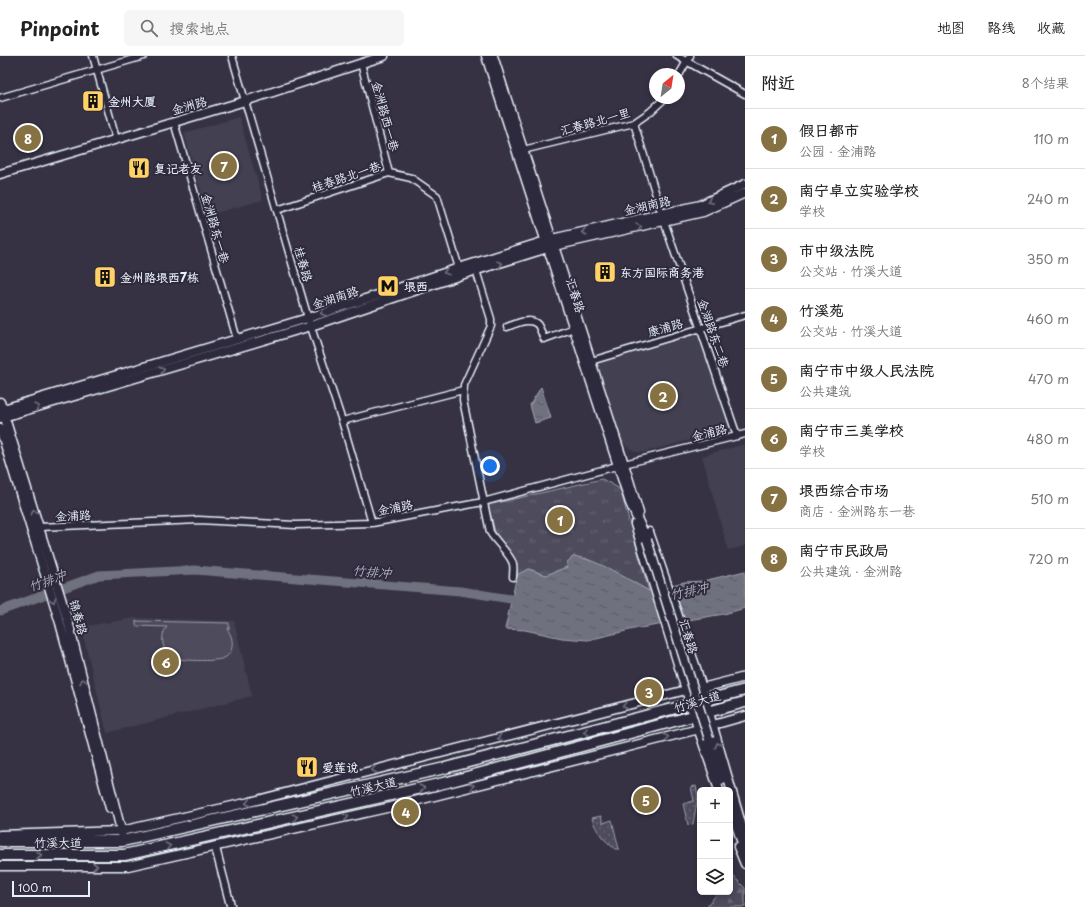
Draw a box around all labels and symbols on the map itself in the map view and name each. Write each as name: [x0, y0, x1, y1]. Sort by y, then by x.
north arrow: [649, 68, 685, 104]
street label: 金洲路西一巷: [368, 79, 404, 153]
building icon: 金州大厦: [80, 88, 106, 114]
street label: 金洲路: [169, 91, 209, 119]
place label: 金州大厦: [108, 92, 156, 110]
street label: 汇春路北一里: [558, 103, 632, 139]
pin: 8: [15, 123, 41, 153]
pin: 7: [211, 151, 237, 181]
restaurant icon: 复记老友: [126, 155, 152, 181]
street label: 桂春路北一巷: [309, 156, 383, 196]
place label: 复记老友: [154, 159, 202, 177]
street label: 金洲路东一巷: [197, 191, 235, 265]
street label: 金湖南路: [622, 191, 672, 219]
one-way arrow: [707, 196, 714, 204]
one-way arrow: [636, 223, 642, 231]
one-way arrow: [581, 227, 587, 235]
street label: 桂春路: [290, 244, 318, 284]
building icon: 东方国际商务港: [592, 259, 618, 285]
one-way arrow: [496, 260, 503, 269]
place label: 东方国际商务港: [620, 263, 704, 281]
building icon: 金州路埌西7栋: [92, 264, 118, 290]
place label: 金州路埌西7栋: [120, 268, 199, 286]
one-way arrow: [443, 268, 450, 276]
metro station icon: 埌西: [375, 273, 401, 299]
street label: 汇春路: [562, 275, 590, 315]
place label: 埌西: [404, 277, 428, 295]
street label: 金湖南路: [309, 281, 361, 313]
street label: 金湖路东二巷: [694, 296, 734, 370]
one-way arrow: [319, 308, 326, 317]
street label: 康浦路: [645, 313, 685, 341]
one-way arrow: [158, 366, 165, 375]
pin: 2: [650, 381, 676, 411]
one-way arrow: [34, 403, 41, 412]
street label: 金浦路: [689, 419, 729, 445]
your location: [480, 456, 500, 476]
street label: 金浦路: [376, 495, 414, 519]
street label: 金浦路: [55, 505, 91, 525]
pin: 1: [547, 505, 573, 535]
one-way arrow: [30, 508, 39, 515]
water label: 竹排冲: [352, 560, 394, 582]
water label: 竹排冲: [25, 564, 70, 596]
water label: 竹排冲: [668, 576, 712, 603]
one-way arrow: [48, 597, 57, 604]
street label: 锦春路: [65, 597, 93, 637]
street label: 汇春路: [675, 616, 703, 656]
pin: 6: [153, 647, 179, 677]
pin: 3: [636, 677, 662, 707]
one-way arrow: [80, 678, 88, 684]
street label: 竹溪大道: [671, 686, 723, 716]
one-way arrow: [622, 701, 629, 709]
one-way arrow: [582, 727, 589, 736]
one-way arrow: [496, 733, 503, 742]
one-way arrow: [663, 734, 669, 742]
one-way arrow: [714, 742, 723, 749]
restaurant icon: 爱莲说: [294, 754, 320, 780]
place label: 爱莲说: [322, 758, 358, 776]
one-way arrow: [370, 766, 377, 774]
street label: 竹溪大道: [348, 772, 398, 800]
one-way arrow: [469, 783, 475, 791]
one-way arrow: [418, 785, 425, 793]
pin: 5: [633, 785, 659, 815]
pin: 4: [393, 797, 419, 827]
one-way arrow: [245, 798, 251, 806]
one-way arrow: [292, 813, 298, 821]
one-way arrow: [342, 814, 349, 822]
street label: 竹溪大道: [34, 833, 82, 851]
one-way arrow: [165, 842, 171, 850]
one-way arrow: [36, 851, 42, 859]
one-way arrow: [92, 862, 98, 870]
scale bar: [12, 879, 90, 898]

